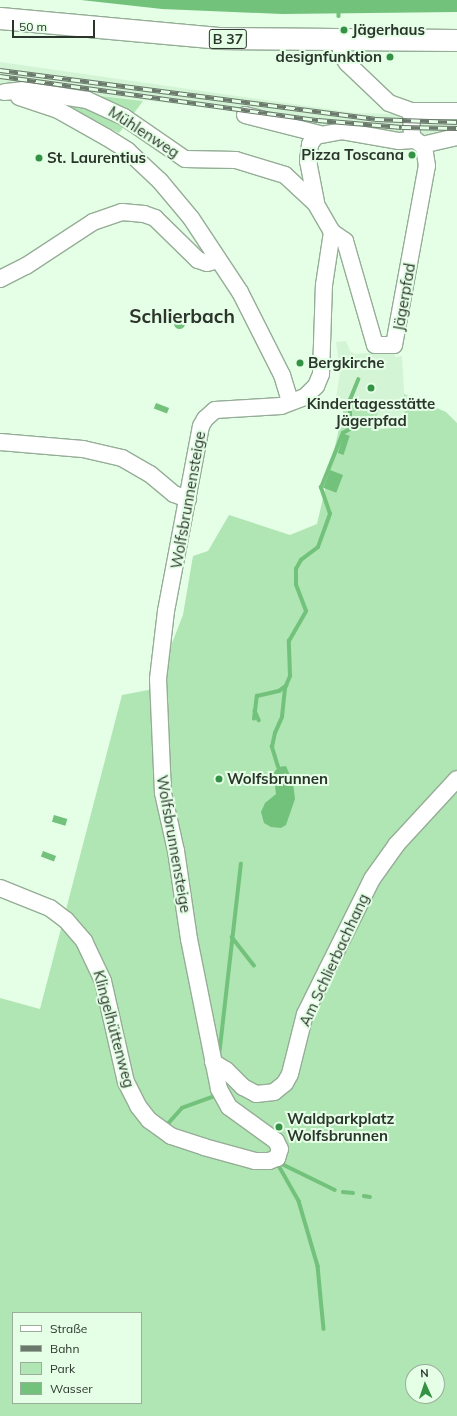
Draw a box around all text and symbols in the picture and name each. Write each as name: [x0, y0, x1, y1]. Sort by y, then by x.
scale bar: [14, 12, 97, 38]
text: 50 m: [19, 19, 47, 34]
place label: Jägerhaus: [352, 21, 425, 39]
marker: Jägerhaus: [339, 25, 349, 35]
road number: B 37: [208, 27, 248, 51]
place label: designfunktion: [276, 48, 382, 66]
marker: designfunktion: [385, 52, 395, 62]
street label: Mühlenweg: [105, 102, 183, 162]
place label: Pizza Toscana: [301, 146, 404, 164]
place label: St. Laurentius: [47, 149, 146, 167]
marker: Pizza Toscana: [407, 150, 417, 160]
marker: St. Laurentius: [34, 153, 44, 163]
street label: Jägerpfad: [389, 262, 419, 332]
district label: Schlierbach: [129, 306, 235, 328]
place label: Bergkirche: [308, 354, 384, 372]
marker: Bergkirche: [295, 358, 305, 368]
marker: Kindertagesstätte Jägerpfad: [366, 383, 376, 393]
place label: Kindertagesstätte Jägerpfad: [307, 394, 435, 429]
street label: Wolfsbrunnensteige: [167, 430, 209, 570]
place label: Wolfsbrunnen: [227, 770, 328, 788]
street label: Wolfsbrunnensteige: [153, 774, 195, 914]
marker: Wolfsbrunnen: [214, 774, 224, 784]
street label: Am Schlierbachhang: [295, 891, 373, 1029]
street label: Klingelhüttenweg: [90, 968, 138, 1090]
place label: Waldparkplatz Wolfsbrunnen: [287, 1109, 394, 1144]
marker: Waldparkplatz Wolfsbrunnen: [274, 1122, 284, 1132]
legend: [12, 1312, 142, 1404]
text: Straße: [50, 1321, 87, 1336]
text: Bahn: [50, 1341, 79, 1356]
text: Park: [50, 1361, 75, 1376]
north arrow: [405, 1364, 445, 1404]
text: N: [420, 1366, 429, 1380]
text: Wasser: [50, 1381, 93, 1396]

